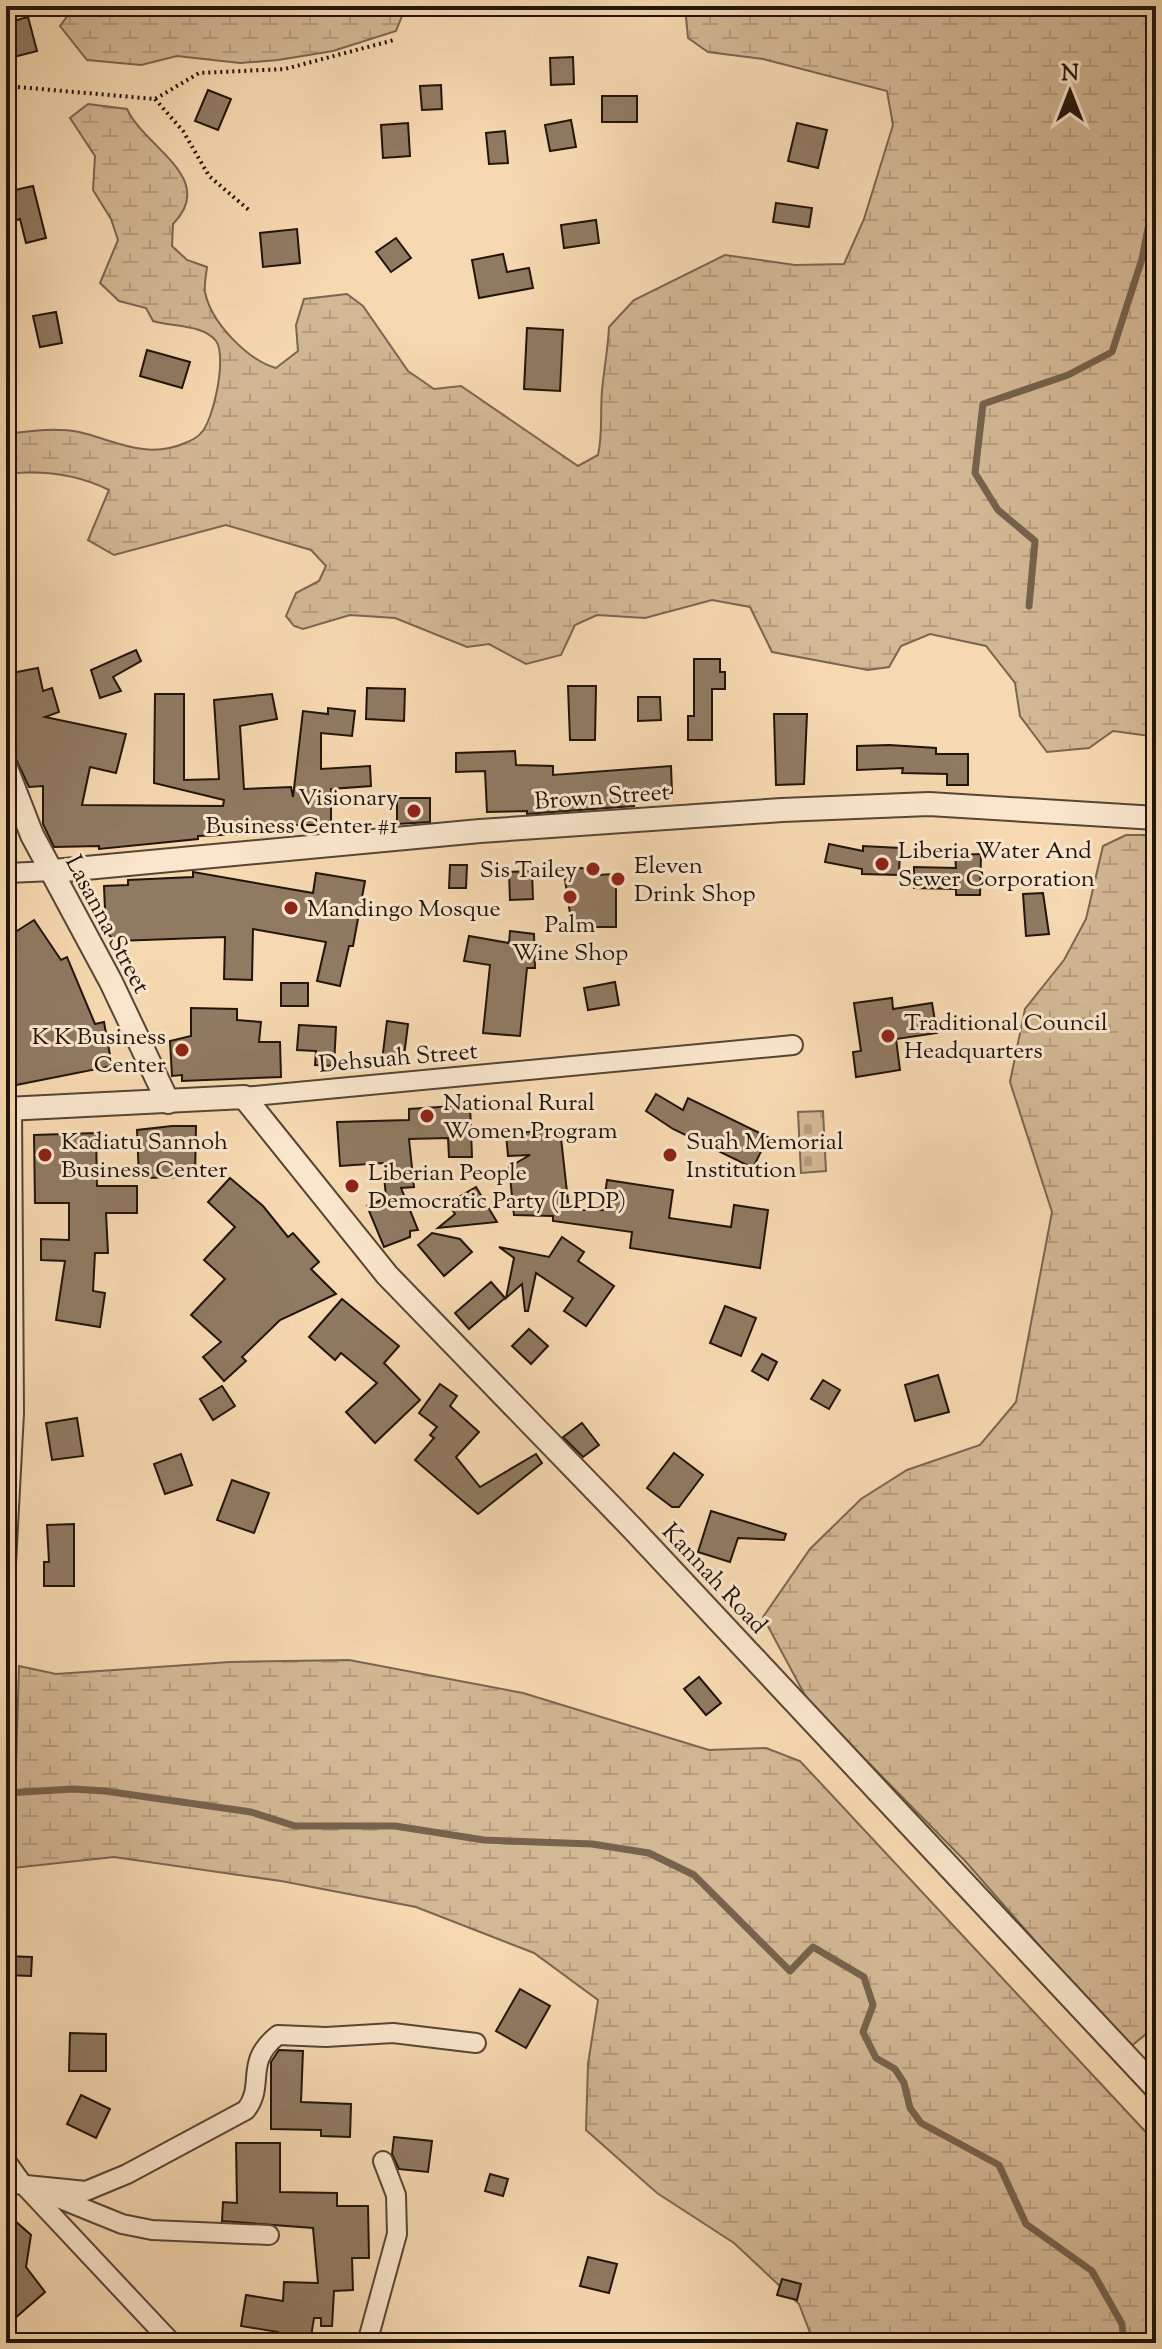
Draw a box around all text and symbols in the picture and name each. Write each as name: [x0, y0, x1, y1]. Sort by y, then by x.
north arrow: [1030, 52, 1110, 132]
text: N: [1061, 59, 1079, 91]
street label: Brown Street: [533, 776, 671, 820]
place label: Visionary Business Center #1: [205, 782, 398, 844]
marker: Visionary Business Center #1: [405, 802, 423, 820]
place label: Liberia Water And Sewer Corporation: [898, 835, 1095, 897]
street label: Lasanna Street: [55, 850, 157, 1000]
place label: Eleven Drink Shop: [634, 850, 756, 912]
place label: Sis Tailey: [479, 854, 577, 888]
marker: Liberia Water And Sewer Corporation: [873, 855, 891, 873]
marker: Sis Tailey: [584, 860, 602, 878]
marker: Eleven Drink Shop: [609, 870, 627, 888]
marker: Palm Wine Shop: [561, 888, 579, 906]
place label: Mandingo Mosque: [307, 893, 501, 927]
marker: Mandingo Mosque: [282, 899, 300, 917]
place label: Palm Wine Shop: [512, 909, 628, 971]
place label: Traditional Council Headquarters: [904, 1007, 1108, 1069]
place label: K K Business Center: [32, 1021, 166, 1083]
marker: Traditional Council Headquarters: [879, 1027, 897, 1045]
street label: Dehsuah Street: [317, 1035, 479, 1083]
marker: K K Business Center: [173, 1041, 191, 1059]
place label: National Rural Women Program: [443, 1087, 618, 1149]
marker: National Rural Women Program: [418, 1107, 436, 1125]
place label: Kadiatu Sannoh Business Center: [61, 1126, 228, 1188]
place label: Suah Memorial Institution: [686, 1126, 844, 1188]
marker: Kadiatu Sannoh Business Center: [36, 1146, 54, 1164]
marker: Suah Memorial Institution: [661, 1146, 679, 1164]
place label: Liberian People Democratic Party (LPDP): [368, 1157, 626, 1219]
marker: Liberian People Democratic Party (LPDP): [343, 1177, 361, 1195]
street label: Kannah Road: [653, 1516, 774, 1643]

